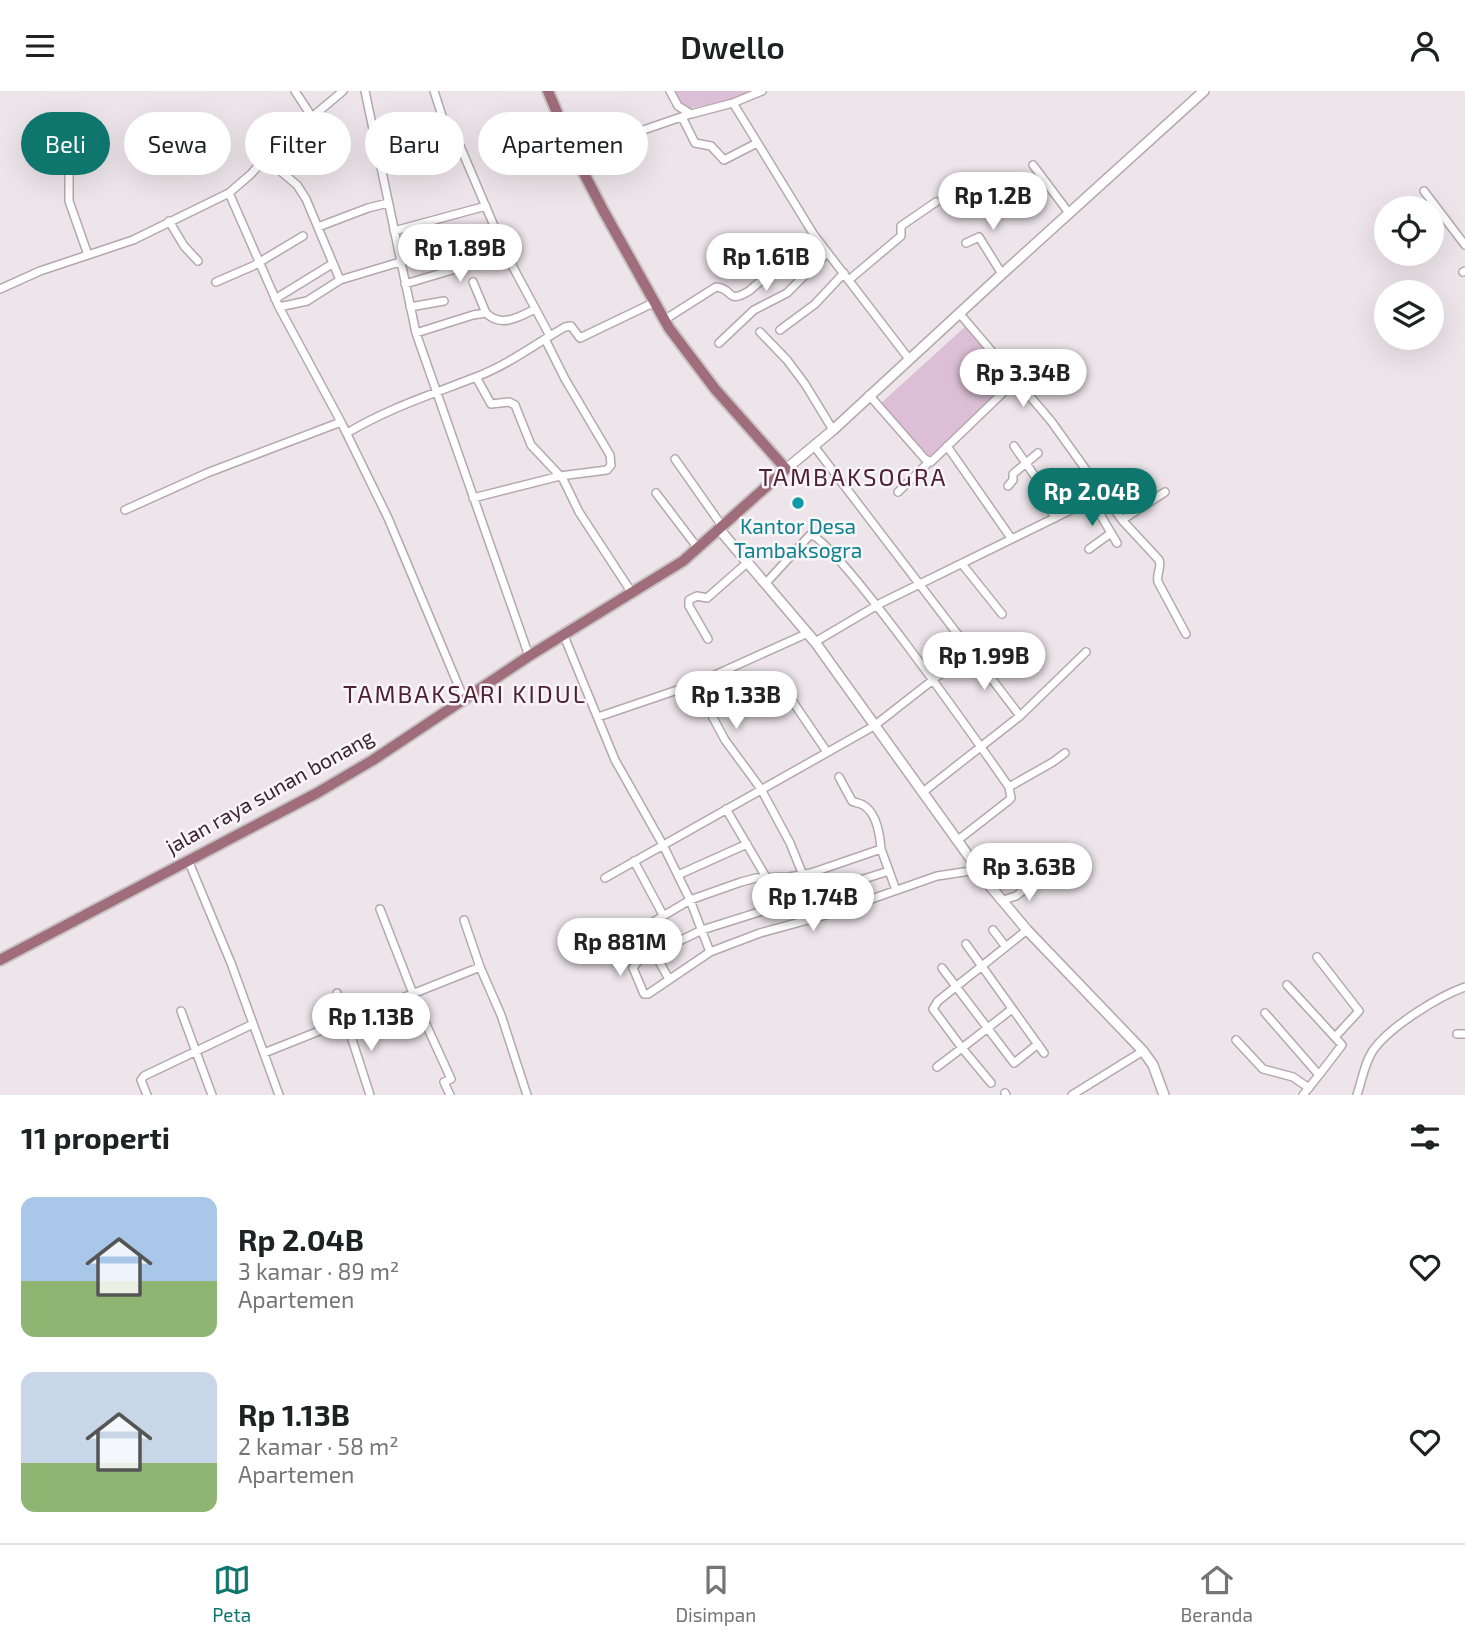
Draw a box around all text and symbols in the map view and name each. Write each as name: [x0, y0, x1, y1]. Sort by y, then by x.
icon: menu: [21, 27, 59, 65]
text: Dwello: [680, 27, 785, 65]
icon: person: [1406, 27, 1444, 65]
chip: Beli: [21, 112, 110, 175]
chip: Sewa: [124, 112, 231, 175]
chip: Filter: [245, 112, 351, 175]
chip: Baru: [365, 112, 464, 175]
chip: Apartemen: [478, 112, 648, 175]
pin: Rp 1.2B: [928, 173, 1058, 232]
text: Rp 1.2B: [954, 181, 1032, 209]
map controls: [1374, 196, 1444, 350]
button: locate: [1374, 196, 1444, 266]
pin: Rp 1.89B: [388, 225, 532, 284]
text: Rp 1.89B: [414, 233, 506, 261]
pin: Rp 1.61B: [694, 233, 838, 293]
text: Rp 1.61B: [722, 242, 810, 270]
button: layers: [1374, 280, 1444, 350]
pin: Rp 3.34B: [951, 349, 1095, 409]
text: Rp 3.34B: [976, 358, 1070, 386]
district label: TAMBAKSOGRA: [759, 462, 947, 491]
pin: Rp 2.04B: [1020, 469, 1164, 528]
text: Rp 2.04B: [1044, 477, 1140, 505]
marker: Kantor Desa Tambaksogra: [790, 495, 806, 511]
place label: Kantor Desa Tambaksogra: [734, 513, 862, 562]
pin: Rp 1.99B: [912, 633, 1056, 692]
text: Rp 1.99B: [938, 641, 1030, 669]
pin: Rp 1.33B: [664, 671, 808, 731]
district label: TAMBAKSARI KIDUL: [343, 679, 587, 708]
text: Rp 1.33B: [691, 680, 781, 708]
street label: jalan raya sunan bonang: [161, 723, 378, 859]
pin: Rp 3.63B: [957, 843, 1101, 903]
text: Rp 3.63B: [982, 852, 1076, 880]
pin: Rp 1.74B: [741, 873, 885, 933]
text: Rp 1.74B: [768, 882, 858, 910]
pin: Rp 881M: [555, 919, 685, 978]
text: Rp 881M: [573, 927, 667, 955]
pin: Rp 1.13B: [299, 993, 443, 1053]
text: Rp 1.13B: [328, 1002, 414, 1030]
icon: filters: [1406, 1118, 1444, 1156]
text: 11 properti: [21, 1119, 170, 1155]
text: Rp 2.04B: [238, 1221, 364, 1257]
icon: home: [77, 1225, 161, 1309]
icon: heart: [1406, 1248, 1444, 1286]
text: 3 kamar · 89 m²: [238, 1257, 399, 1285]
text: Apartemen: [238, 1285, 354, 1313]
text: Rp 1.13B: [238, 1396, 350, 1432]
icon: home: [77, 1400, 161, 1484]
icon: heart: [1406, 1423, 1444, 1461]
text: 2 kamar · 58 m²: [238, 1432, 399, 1460]
text: Apartemen: [238, 1460, 354, 1488]
tab: Peta: [212, 1561, 251, 1626]
tab: Disimpan: [675, 1561, 756, 1626]
tab: Beranda: [1180, 1561, 1253, 1626]

